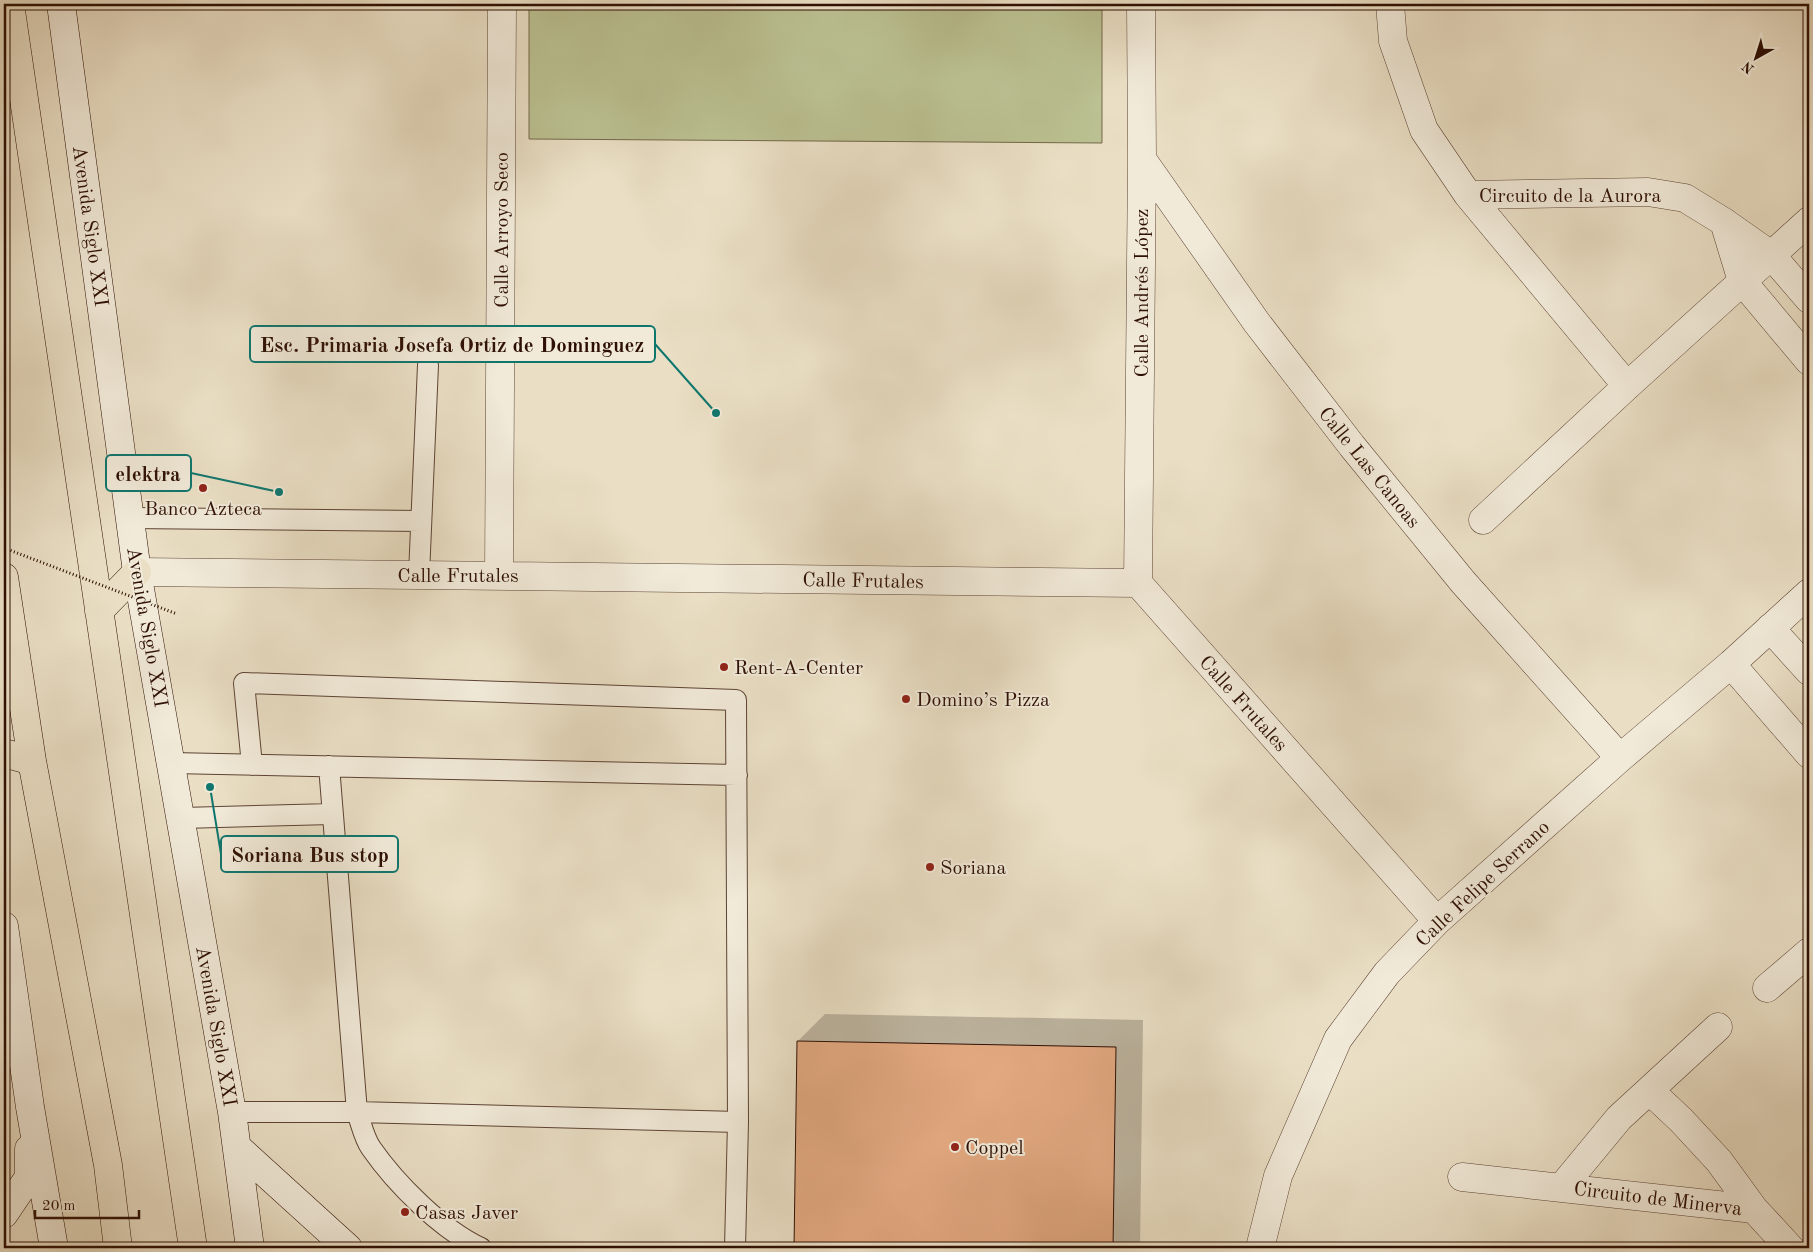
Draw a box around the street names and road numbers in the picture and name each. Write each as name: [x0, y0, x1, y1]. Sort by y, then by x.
street label: Avenida Siglo XXI: [68, 144, 110, 308]
street label: Calle Arroyo Seco: [493, 152, 513, 308]
street label: Circuito de la Aurora: [1479, 187, 1661, 207]
street label: Calle Andrés López: [1133, 209, 1153, 377]
street label: Calle Las Canoas: [1314, 404, 1423, 532]
street label: Avenida Siglo XXI: [122, 546, 170, 709]
street label: Calle Frutales: [397, 567, 519, 587]
street label: Calle Frutales: [802, 571, 924, 593]
street label: Calle Frutales: [1194, 653, 1291, 756]
street label: Calle Felipe Serrano: [1413, 818, 1554, 951]
street label: Avenida Siglo XXI: [191, 945, 239, 1108]
street label: Circuito de Minerva: [1572, 1180, 1743, 1220]

